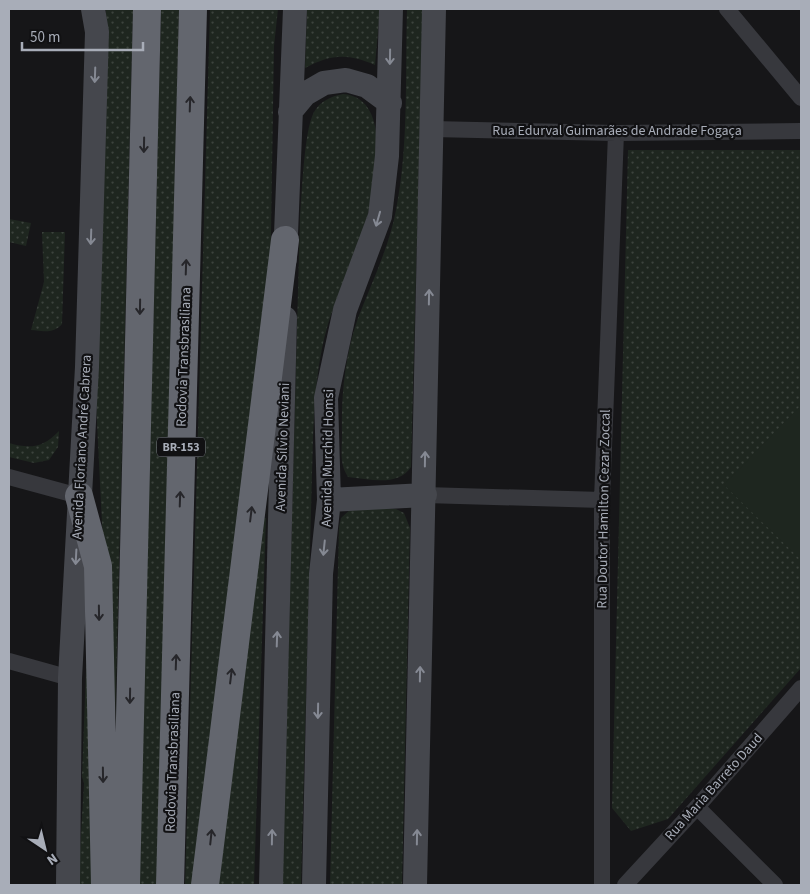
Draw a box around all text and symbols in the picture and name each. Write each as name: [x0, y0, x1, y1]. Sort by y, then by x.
scale bar: [22, 20, 144, 52]
text: 50 m: [30, 27, 60, 48]
one-way arrow: [385, 49, 395, 65]
one-way arrow: [91, 67, 100, 83]
one-way arrow: [185, 97, 195, 113]
street label: Rua Edurval Guimarães de Andrade Fogaça: [492, 121, 742, 141]
one-way arrow: [139, 136, 149, 153]
one-way arrow: [373, 211, 382, 227]
one-way arrow: [86, 229, 95, 245]
one-way arrow: [181, 259, 191, 275]
street label: Rodovia Transbrasiliana: [172, 287, 196, 427]
one-way arrow: [424, 289, 434, 305]
one-way arrow: [135, 299, 144, 315]
street label: Avenida Floriano André Cabrera: [67, 354, 97, 540]
street label: Avenida Sílvio Neviani: [271, 382, 295, 512]
street label: Avenida Murchid Homsi: [317, 389, 339, 527]
street label: Rua Doutor Hamilton Cezar Zoccal: [592, 409, 616, 609]
road number: BR-153: [157, 438, 205, 457]
one-way arrow: [421, 451, 430, 467]
one-way arrow: [175, 491, 185, 508]
one-way arrow: [246, 507, 256, 523]
one-way arrow: [319, 540, 329, 556]
one-way arrow: [71, 549, 80, 565]
one-way arrow: [94, 604, 104, 620]
one-way arrow: [272, 631, 282, 648]
one-way arrow: [171, 654, 180, 670]
one-way arrow: [416, 666, 425, 682]
one-way arrow: [226, 668, 236, 684]
one-way arrow: [125, 687, 135, 703]
street label: Rodovia Transbrasiliana: [161, 692, 185, 832]
one-way arrow: [313, 702, 323, 718]
street label: Rua Maria Barreto Daud: [660, 729, 768, 845]
one-way arrow: [98, 766, 108, 783]
north arrow: [20, 824, 70, 874]
one-way arrow: [206, 829, 216, 845]
one-way arrow: [268, 829, 277, 845]
one-way arrow: [412, 829, 421, 845]
text: N: [42, 848, 61, 870]

